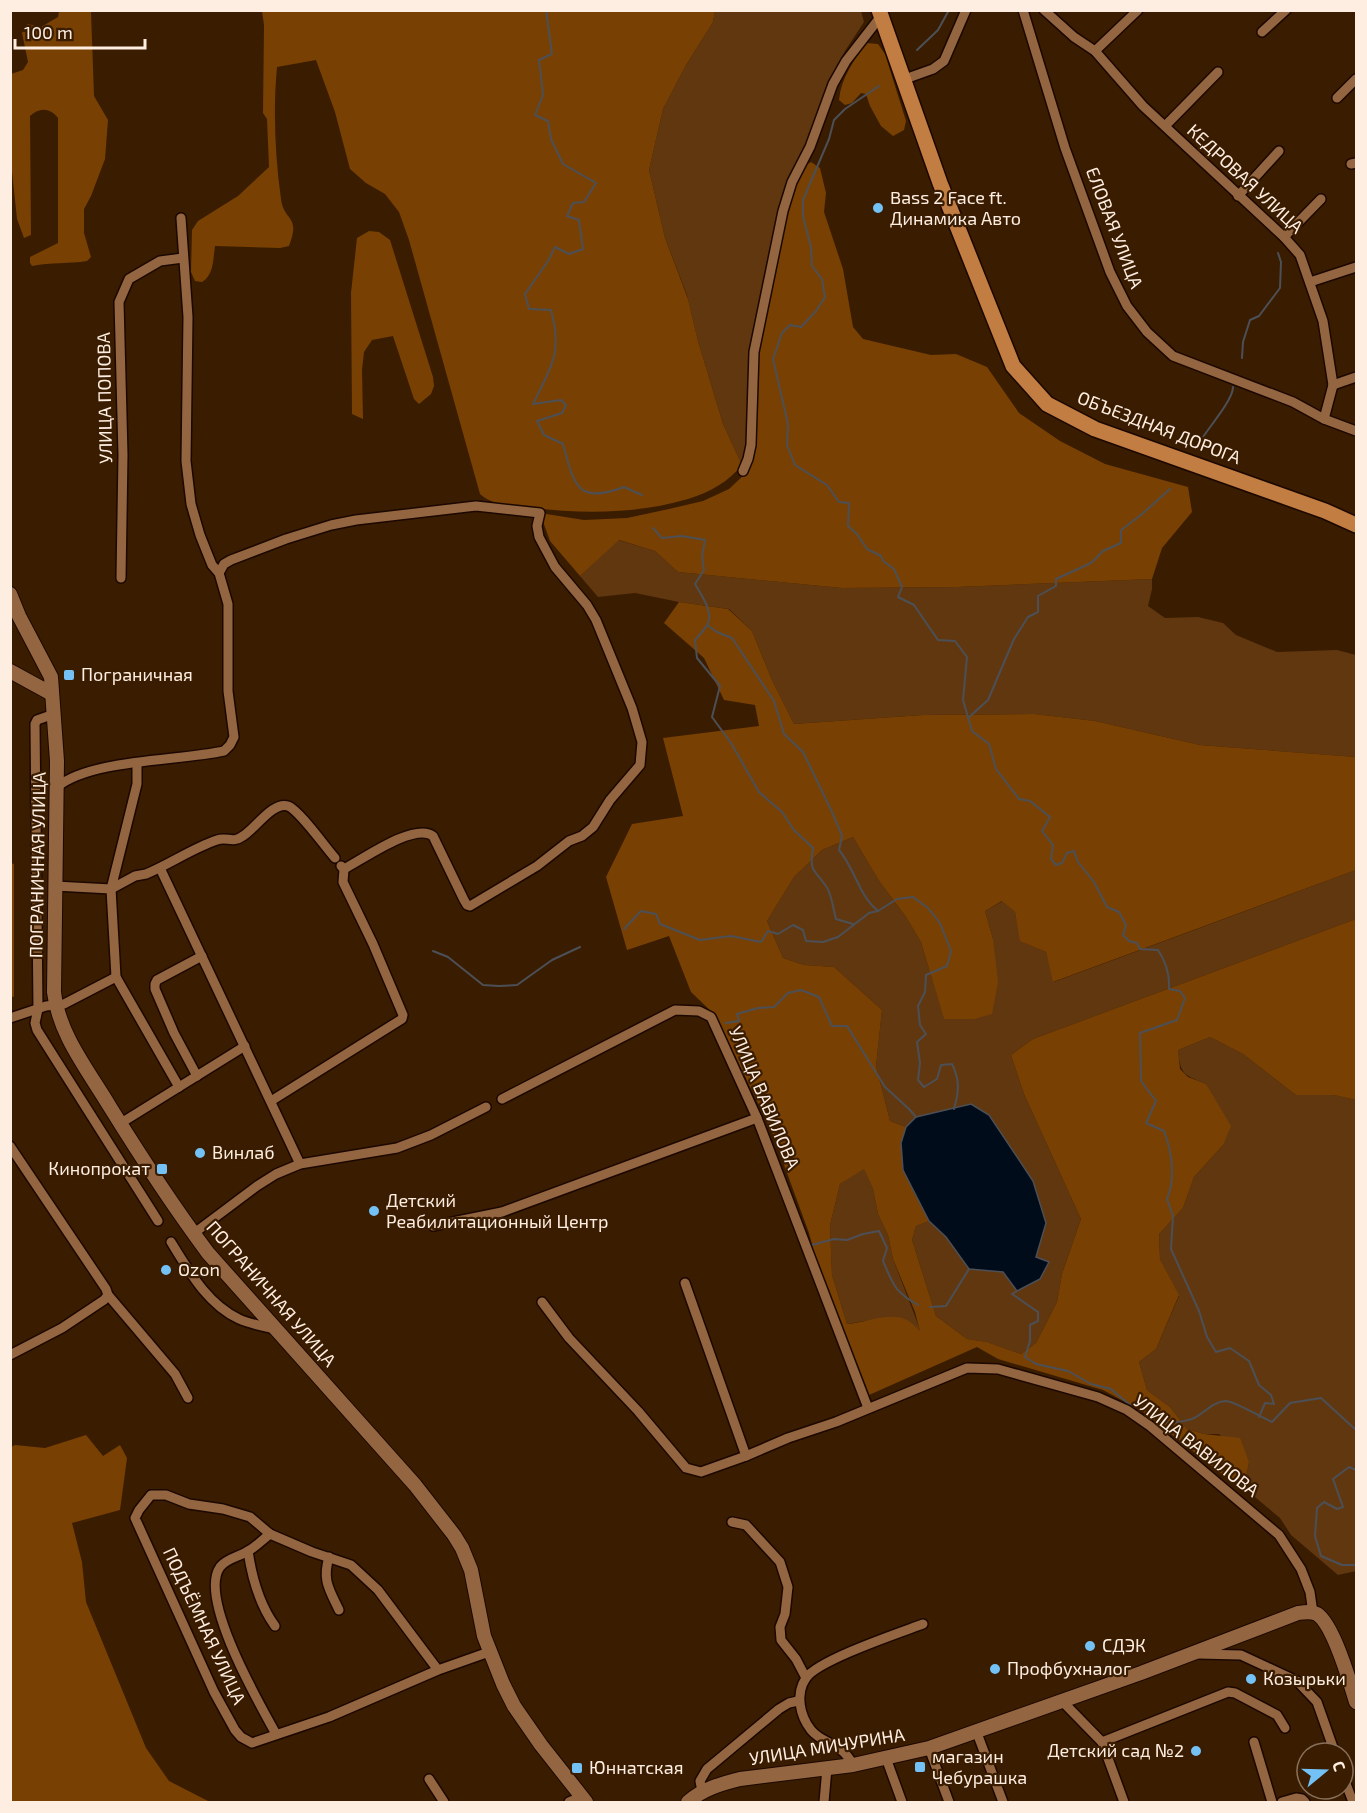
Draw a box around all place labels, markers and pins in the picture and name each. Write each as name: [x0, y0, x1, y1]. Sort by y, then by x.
place label: Bass 2 Face ft. Динамика Авто: [890, 186, 1021, 229]
marker: Bass 2 Face ft. Динамика Авто: [871, 201, 885, 215]
place label: Пограничная: [81, 663, 193, 685]
marker: Пограничная: [62, 668, 76, 682]
place label: Винлаб: [212, 1141, 275, 1163]
marker: Винлаб: [193, 1146, 207, 1160]
place label: Кинопрокат: [48, 1157, 150, 1179]
marker: Кинопрокат: [155, 1162, 169, 1176]
place label: Детский Реабилитационный Центр: [386, 1189, 608, 1232]
marker: Детский Реабилитационный Центр: [367, 1204, 381, 1218]
place label: Ozon: [178, 1258, 220, 1280]
marker: Ozon: [159, 1263, 173, 1277]
place label: СДЭК: [1102, 1634, 1146, 1656]
marker: СДЭК: [1083, 1639, 1097, 1653]
place label: Профбухналог: [1007, 1657, 1131, 1679]
marker: Профбухналог: [988, 1662, 1002, 1676]
place label: Козырьки: [1263, 1667, 1346, 1689]
marker: Козырьки: [1244, 1672, 1258, 1686]
place label: Детский сад №2: [1047, 1739, 1184, 1761]
marker: Детский сад №2: [1189, 1744, 1203, 1758]
place label: магазин Чебурашка: [932, 1745, 1027, 1788]
place label: Юннатская: [589, 1756, 683, 1778]
marker: магазин Чебурашка: [913, 1760, 927, 1774]
marker: Юннатская: [570, 1761, 584, 1775]

